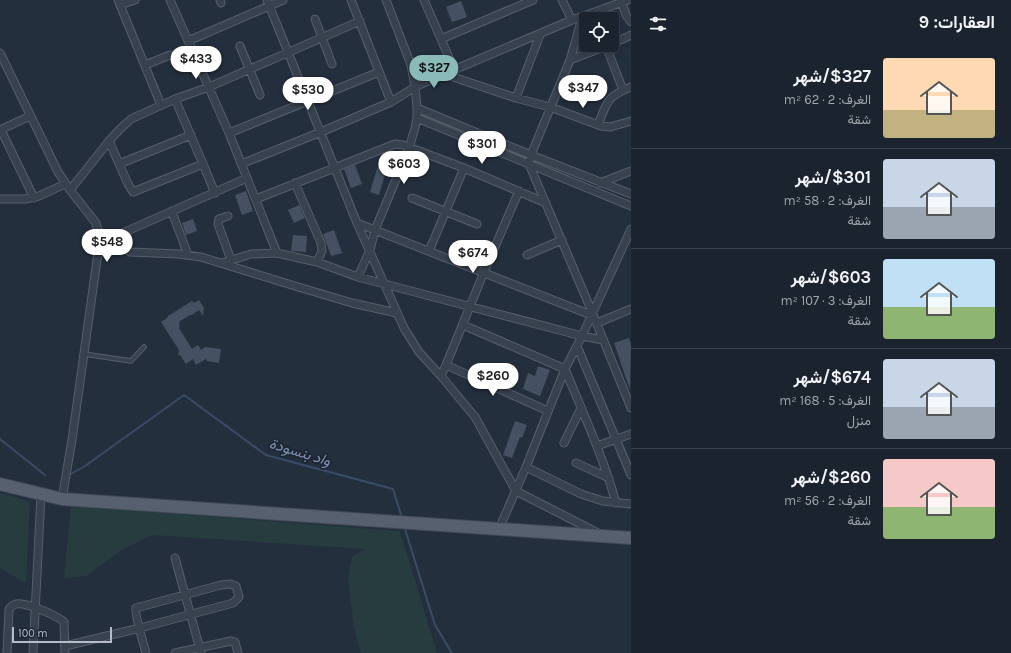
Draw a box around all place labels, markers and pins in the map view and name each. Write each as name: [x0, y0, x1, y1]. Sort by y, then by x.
pin: $433: [172, 46, 220, 80]
pin: $327: [410, 55, 458, 89]
pin: $347: [559, 75, 607, 109]
pin: $530: [284, 77, 332, 111]
pin: $301: [458, 131, 506, 165]
pin: $603: [380, 151, 428, 185]
pin: $548: [83, 229, 131, 263]
pin: $674: [449, 240, 497, 274]
pin: $260: [469, 363, 517, 397]

